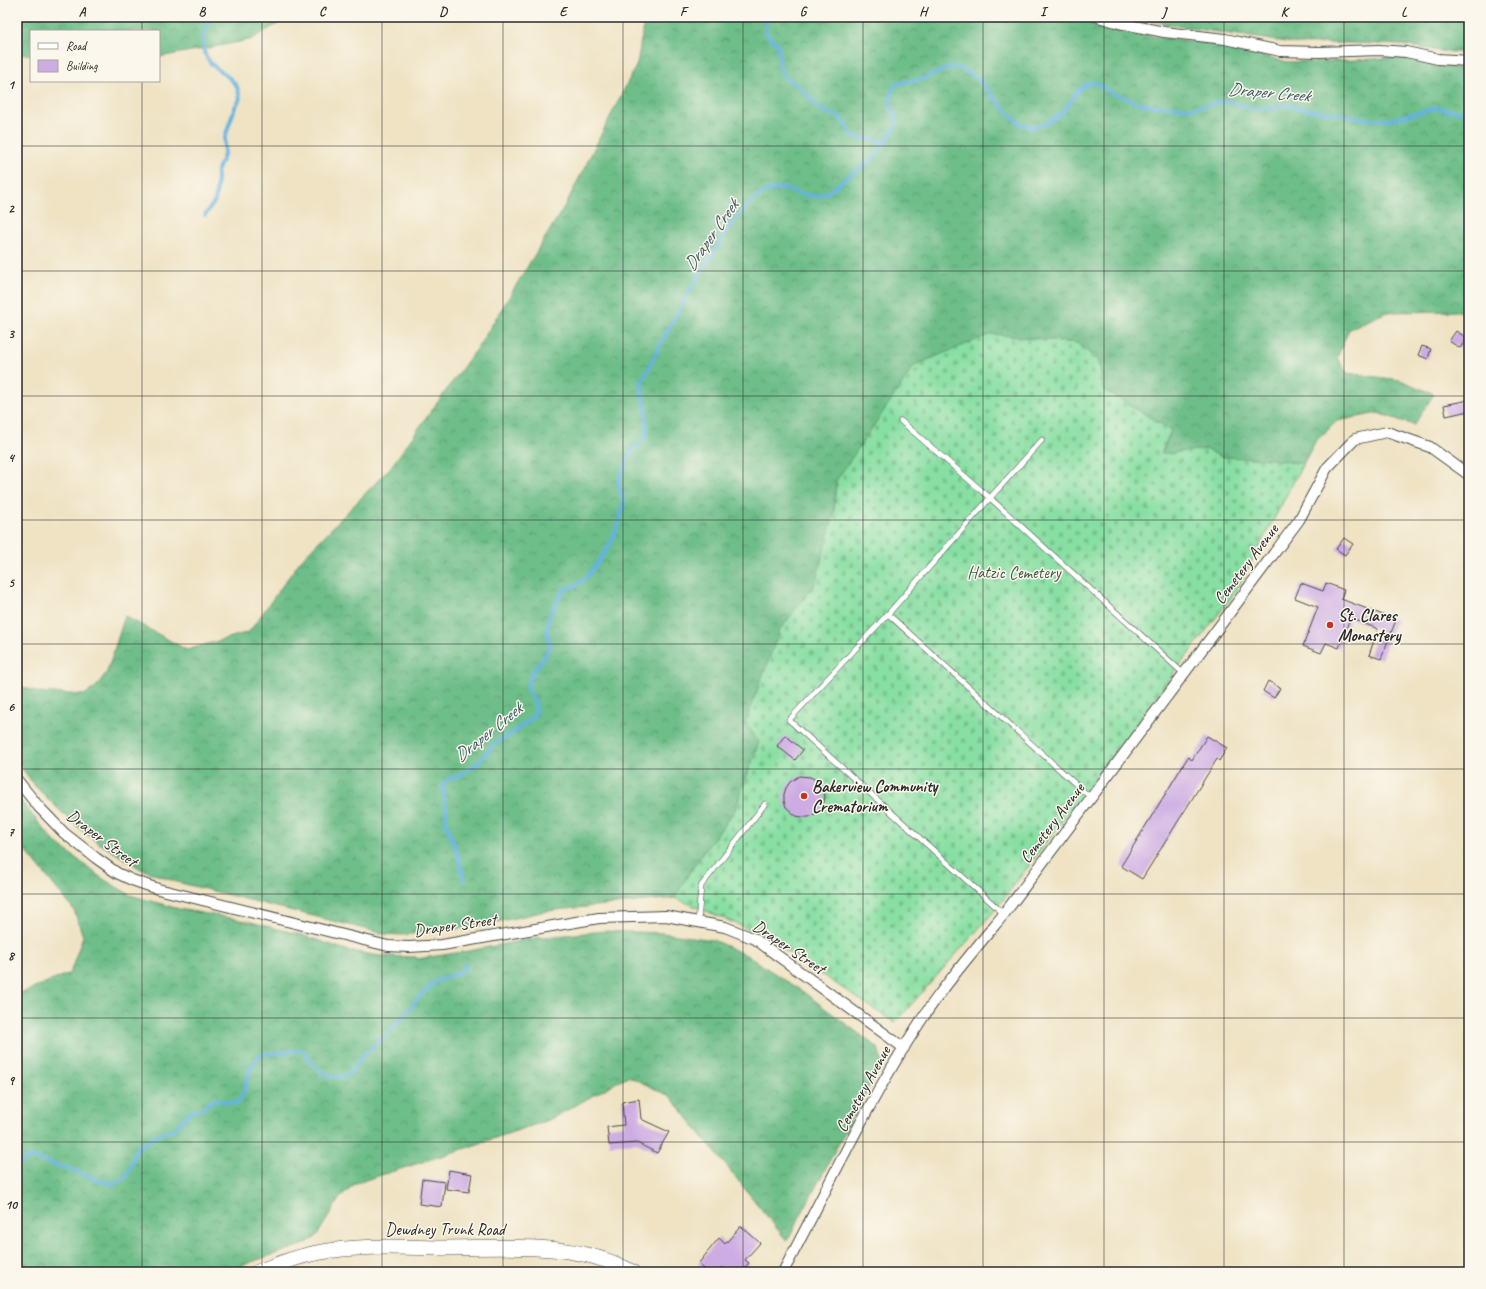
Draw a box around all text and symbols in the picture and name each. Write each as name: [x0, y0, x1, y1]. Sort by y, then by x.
text: A: [79, 4, 87, 20]
text: B: [199, 4, 207, 20]
text: C: [319, 4, 327, 20]
text: D: [439, 4, 448, 20]
text: E: [560, 4, 569, 20]
text: F: [680, 4, 689, 20]
text: G: [800, 4, 808, 20]
text: H: [919, 4, 929, 20]
text: I: [1040, 4, 1049, 20]
text: J: [1161, 4, 1168, 20]
text: K: [1281, 4, 1291, 20]
text: L: [1401, 4, 1408, 20]
legend: [30, 30, 160, 82]
text: Road: [66, 38, 88, 54]
text: Building: [66, 58, 98, 74]
text: 1: [8, 77, 16, 93]
water label: Draper Creek: [1227, 77, 1314, 107]
water label: Draper Creek: [679, 192, 745, 275]
text: 2: [8, 201, 15, 217]
text: 3: [8, 326, 15, 342]
text: 4: [8, 450, 16, 466]
street label: Cemetery Avenue: [1209, 519, 1284, 608]
park label: Hatzic Cemetery: [967, 562, 1062, 583]
text: 5: [8, 575, 15, 591]
place label: St. Clares Monastery: [1338, 605, 1402, 646]
marker: St. Clares Monastery: [1325, 620, 1335, 630]
water label: Draper Creek: [449, 696, 529, 766]
text: 6: [8, 699, 15, 715]
place label: Bakerview Community Crematorium: [812, 776, 940, 817]
street label: Cemetery Avenue: [1015, 778, 1090, 867]
marker: Bakerview Community Crematorium: [799, 791, 809, 801]
street label: Draper Street: [63, 805, 143, 873]
text: 7: [8, 824, 15, 840]
street label: Draper Street: [413, 909, 500, 941]
street label: Draper Street: [749, 915, 831, 980]
text: 8: [8, 948, 16, 964]
street label: Cemetery Avenue: [831, 1041, 896, 1136]
text: 9: [8, 1073, 15, 1089]
text: 10: [5, 1197, 18, 1213]
street label: Dewdney Trunk Road: [385, 1219, 508, 1240]

